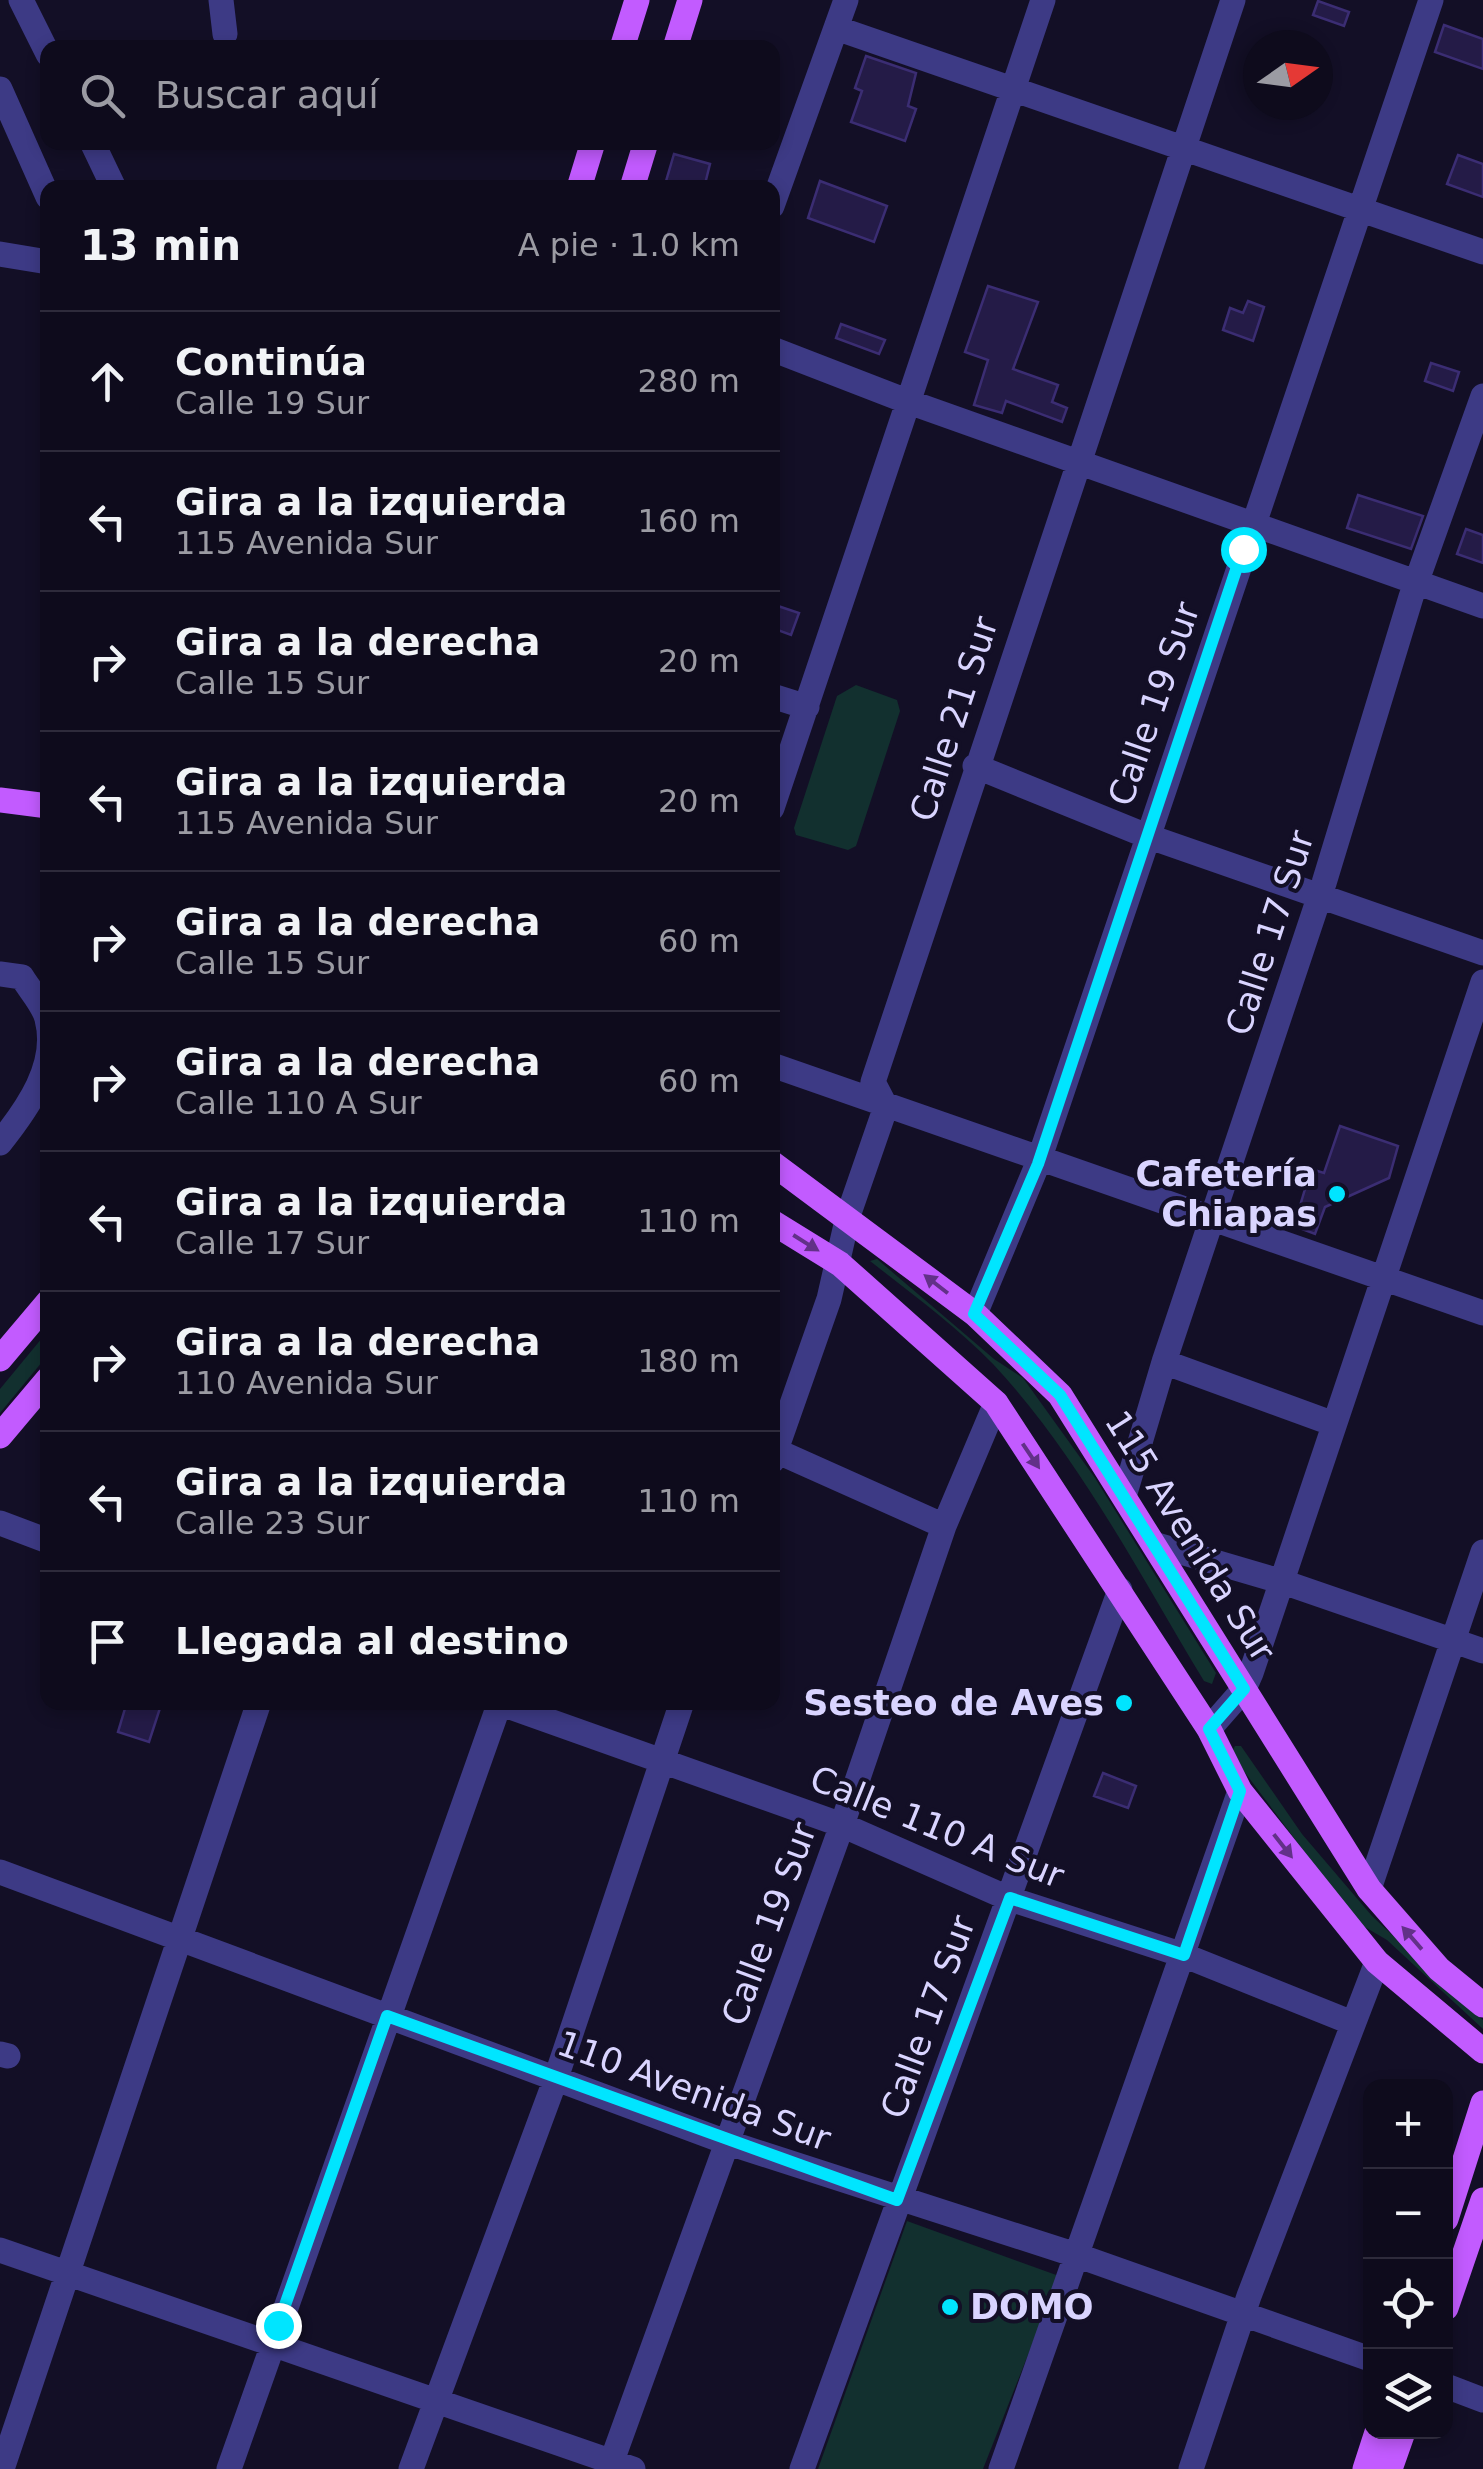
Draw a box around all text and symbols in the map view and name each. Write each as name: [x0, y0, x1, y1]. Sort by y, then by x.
north arrow: [1243, 30, 1333, 120]
search box: [40, 40, 780, 150]
icon: search: [75, 68, 130, 123]
text: Buscar aquí: [155, 73, 379, 117]
text: 13 min: [80, 221, 241, 270]
text: A pie · 1.0 km: [518, 226, 740, 264]
text: Continúa: [175, 340, 367, 384]
icon: ahead: [80, 354, 135, 409]
text: 280 m: [638, 362, 740, 400]
text: Calle 19 Sur: [175, 384, 369, 422]
text: Gira a la izquierda: [175, 480, 567, 524]
icon: left: [80, 494, 135, 549]
text: 160 m: [638, 502, 740, 540]
text: 115 Avenida Sur: [175, 524, 438, 562]
route start: [1221, 527, 1267, 573]
street label: Calle 19 Sur: [1101, 596, 1208, 811]
street label: Calle 21 Sur: [902, 611, 1006, 826]
text: Gira a la derecha: [175, 620, 540, 664]
icon: right: [80, 634, 135, 689]
text: 20 m: [658, 642, 740, 680]
text: Calle 15 Sur: [175, 664, 369, 702]
text: Gira a la izquierda: [175, 760, 567, 804]
icon: left: [80, 774, 135, 829]
text: 20 m: [658, 782, 740, 820]
text: 115 Avenida Sur: [175, 804, 438, 842]
street label: Calle 17 Sur: [1218, 825, 1322, 1040]
text: Gira a la derecha: [175, 900, 540, 944]
icon: right: [80, 914, 135, 969]
text: 60 m: [658, 922, 740, 960]
text: Calle 15 Sur: [175, 944, 369, 982]
text: Gira a la derecha: [175, 1040, 540, 1084]
icon: right: [80, 1054, 135, 1109]
text: 60 m: [658, 1062, 740, 1100]
text: Calle 110 A Sur: [175, 1084, 422, 1122]
place label: Cafetería Chiapas: [1135, 1154, 1317, 1234]
text: Gira a la izquierda: [175, 1180, 567, 1224]
marker: Cafetería Chiapas: [1326, 1183, 1348, 1205]
icon: left: [80, 1194, 135, 1249]
text: 110 m: [638, 1202, 740, 1240]
text: Calle 17 Sur: [175, 1224, 369, 1262]
one-way arrow: [792, 1234, 820, 1251]
one-way arrow: [923, 1274, 949, 1295]
text: Gira a la derecha: [175, 1320, 540, 1364]
icon: right: [80, 1334, 135, 1389]
text: 180 m: [638, 1342, 740, 1380]
text: 110 Avenida Sur: [175, 1364, 438, 1402]
street label: 115 Avenida Sur: [1097, 1403, 1283, 1669]
one-way arrow: [1022, 1442, 1040, 1469]
text: Gira a la izquierda: [175, 1460, 567, 1504]
icon: left: [80, 1474, 135, 1529]
text: 110 m: [638, 1482, 740, 1520]
text: Calle 23 Sur: [175, 1504, 369, 1542]
icon: arrive: [80, 1614, 135, 1669]
text: Llegada al destino: [175, 1619, 569, 1663]
place label: Sesteo de Aves: [803, 1683, 1104, 1723]
marker: Sesteo de Aves: [1113, 1692, 1135, 1714]
street label: Calle 110 A Sur: [804, 1758, 1070, 1896]
street label: Calle 19 Sur: [714, 1817, 824, 2031]
one-way arrow: [1272, 1833, 1292, 1859]
street label: Calle 17 Sur: [873, 1910, 983, 2124]
one-way arrow: [1401, 1926, 1423, 1951]
street label: 110 Avenida Sur: [552, 2023, 837, 2159]
map controls: [1363, 2079, 1453, 2439]
button: +: [1363, 2079, 1453, 2169]
button: −: [1363, 2169, 1453, 2259]
button: locate: [1363, 2259, 1453, 2349]
place label: DOMO: [970, 2287, 1093, 2327]
marker: DOMO: [939, 2296, 961, 2318]
route end: [256, 2303, 302, 2349]
button: layers: [1363, 2349, 1453, 2439]

